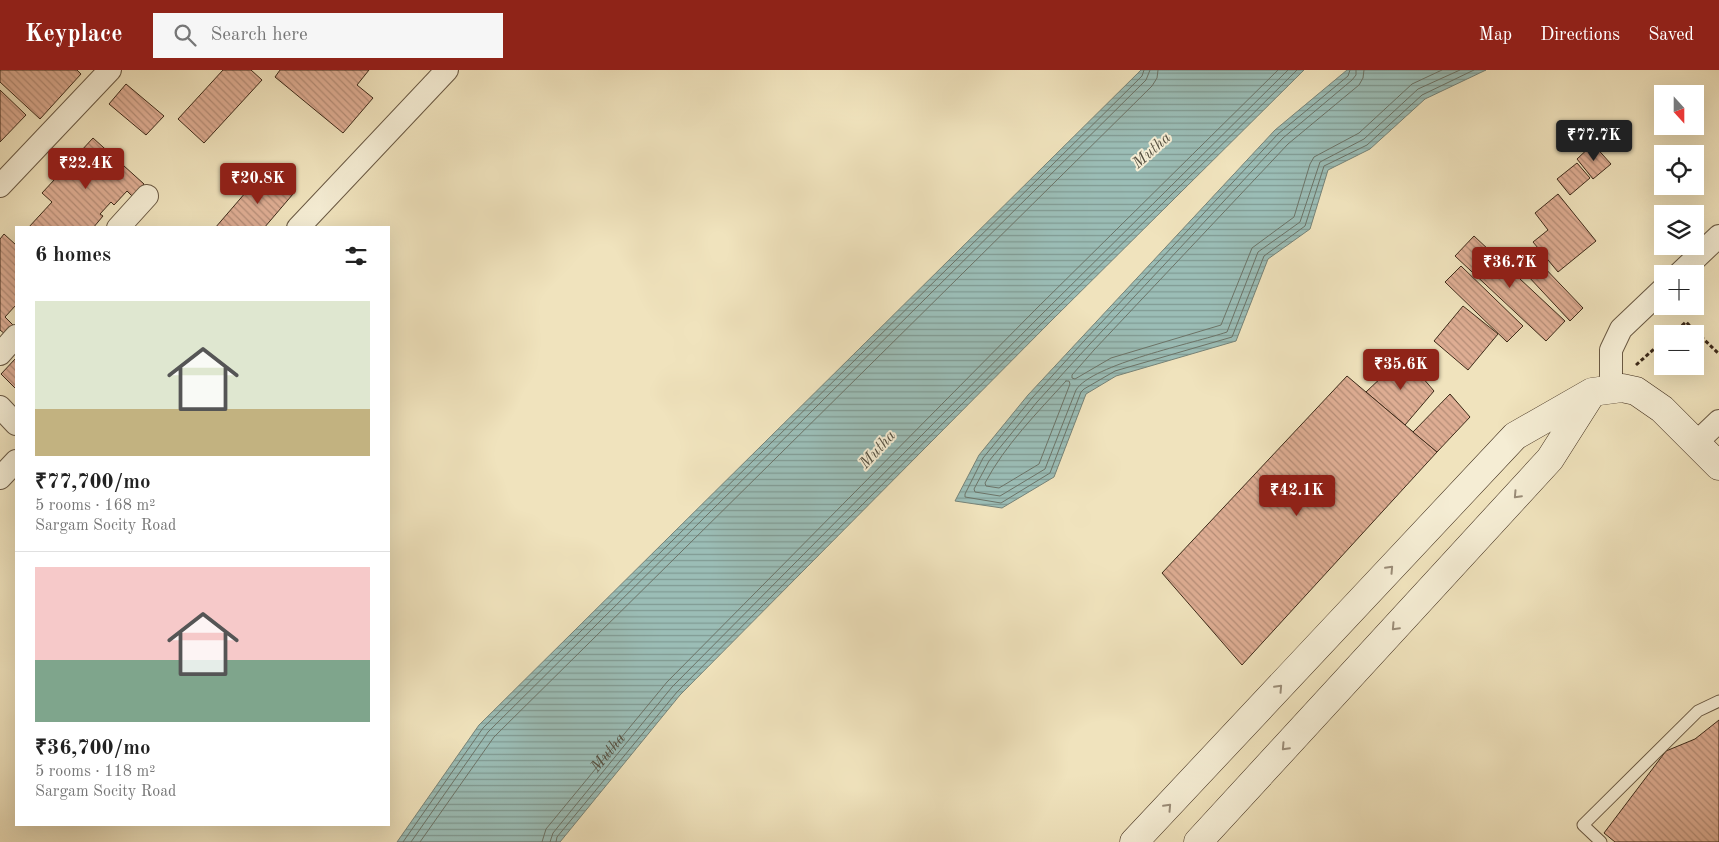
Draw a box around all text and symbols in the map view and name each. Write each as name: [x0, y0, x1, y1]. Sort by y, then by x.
search box: [153, 13, 503, 58]
icon: search: [171, 21, 199, 49]
text: Keyplace: [25, 23, 123, 47]
text: Search here: [211, 26, 308, 45]
text: Map: [1479, 26, 1512, 44]
text: Directions: [1540, 26, 1620, 44]
text: Saved: [1648, 26, 1694, 44]
north arrow: [1654, 85, 1704, 135]
map controls: [1654, 85, 1704, 375]
pin: ₹77.7K: [1553, 119, 1635, 162]
text: ₹77.7K: [1567, 128, 1621, 144]
water label: Mutha: [1129, 130, 1175, 173]
button: locate: [1654, 145, 1704, 195]
pin: ₹22.4K: [45, 148, 127, 190]
text: ₹22.4K: [59, 156, 113, 172]
pin: ₹20.8K: [217, 162, 299, 205]
text: ₹20.8K: [231, 171, 285, 187]
button: layers: [1654, 205, 1704, 255]
icon: filters: [342, 242, 370, 270]
text: 6 homes: [35, 245, 111, 266]
pin: ₹36.7K: [1469, 246, 1551, 289]
text: ₹36.7K: [1483, 255, 1537, 271]
button: +: [1654, 265, 1704, 315]
button: −: [1654, 325, 1704, 375]
icon: home: [158, 334, 248, 424]
pin: ₹35.6K: [1360, 348, 1442, 391]
text: ₹35.6K: [1374, 357, 1428, 373]
water label: Mutha: [856, 427, 899, 473]
text: ₹77,700/mo: [35, 472, 151, 493]
pin: ₹42.1K: [1256, 474, 1338, 517]
text: ₹42.1K: [1270, 483, 1324, 499]
one-way arrow: [1514, 489, 1523, 498]
text: 5 rooms · 168 m²: [35, 498, 155, 514]
text: Sargam Socity Road: [35, 518, 176, 534]
one-way arrow: [1384, 566, 1393, 575]
icon: home: [158, 599, 248, 689]
one-way arrow: [1392, 622, 1401, 631]
one-way arrow: [1273, 685, 1282, 694]
water label: Mutha: [587, 730, 629, 776]
text: ₹36,700/mo: [35, 738, 151, 759]
one-way arrow: [1282, 741, 1291, 750]
text: 5 rooms · 118 m²: [35, 764, 155, 780]
text: Sargam Socity Road: [35, 784, 176, 800]
one-way arrow: [1162, 803, 1171, 812]

